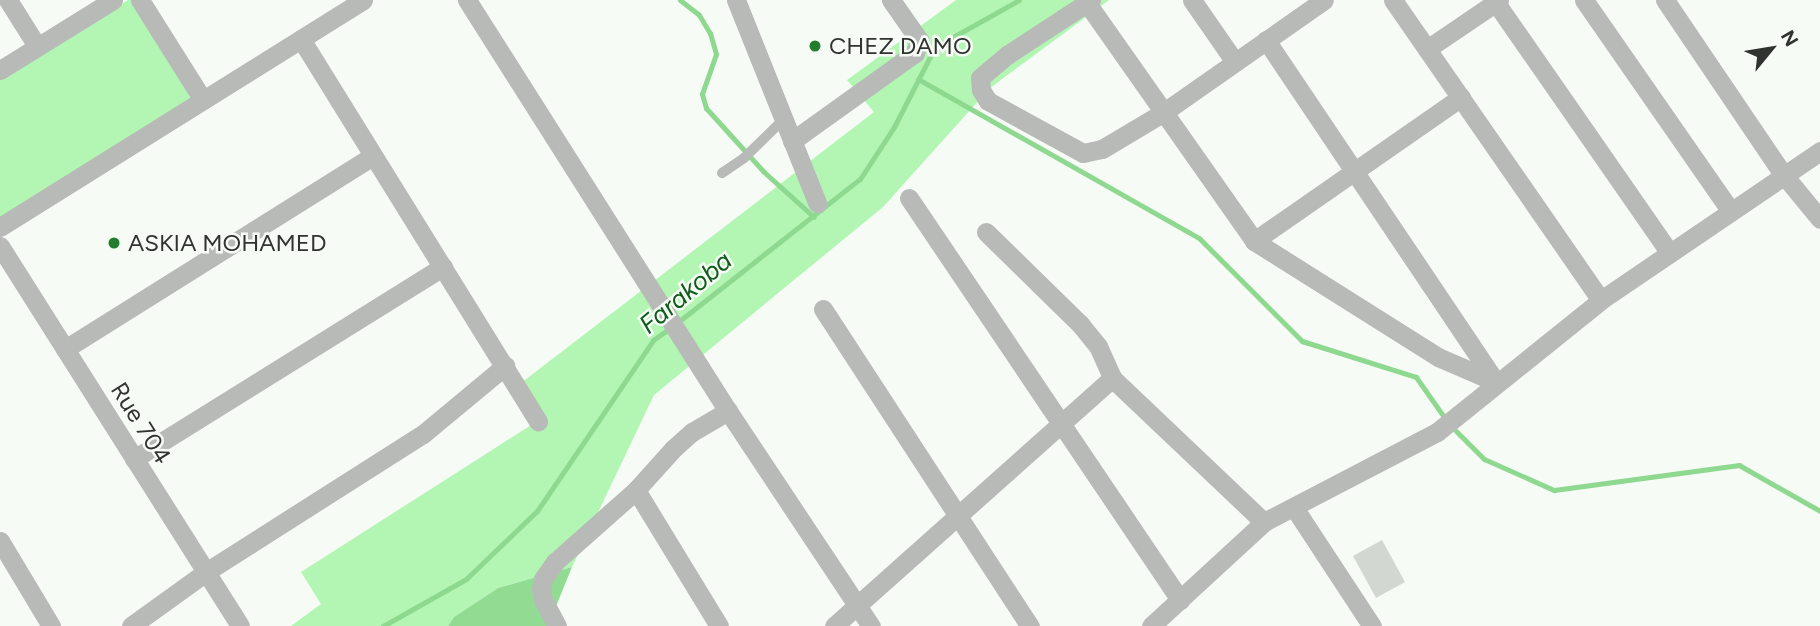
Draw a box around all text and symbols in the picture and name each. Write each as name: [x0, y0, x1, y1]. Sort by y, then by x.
north arrow: [1736, 14, 1806, 84]
text: N: [1776, 26, 1803, 50]
place label: CHEZ DAMO: [829, 32, 972, 60]
marker: CHEZ DAMO: [807, 38, 823, 54]
place label: ASKIA MOHAMED: [128, 229, 327, 257]
marker: ASKIA MOHAMED: [106, 235, 122, 251]
water label: Farakoba: [633, 245, 739, 341]
street label: Rue 704: [105, 377, 177, 469]

